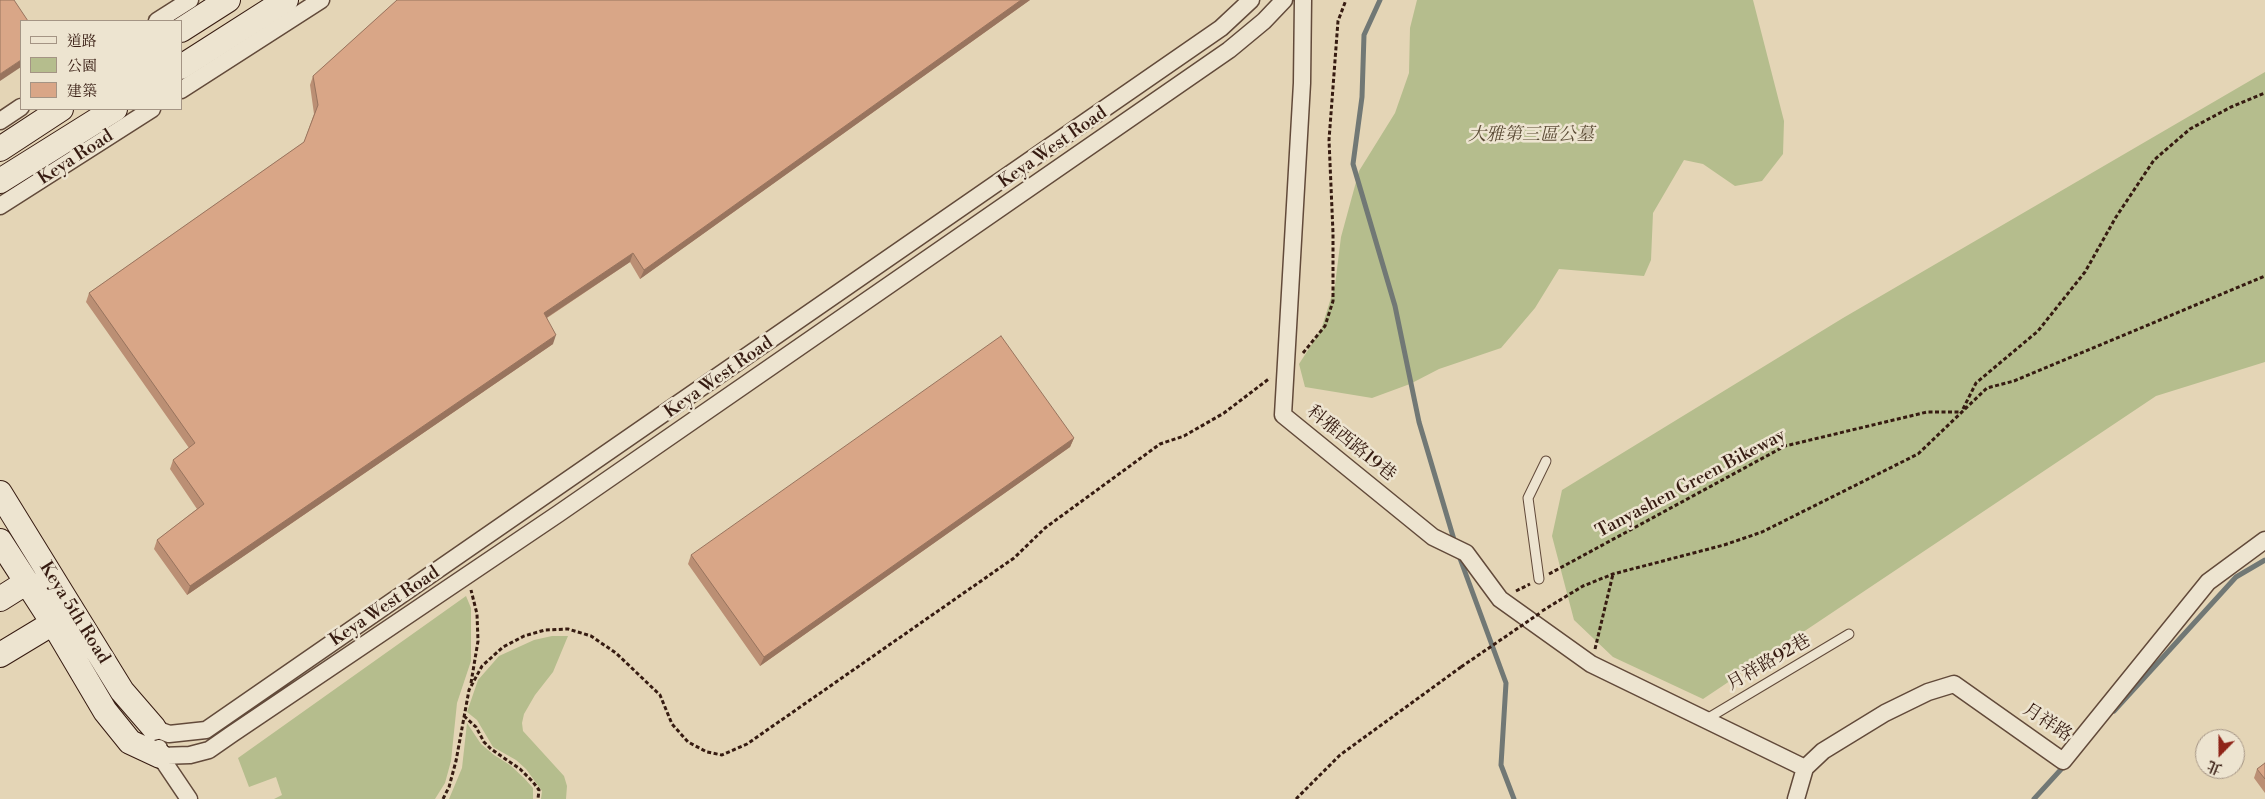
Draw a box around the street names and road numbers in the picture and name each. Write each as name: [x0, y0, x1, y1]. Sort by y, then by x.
street label: Keya West Road: [995, 103, 1111, 193]
street label: Keya Road: [34, 126, 118, 190]
street label: Keya West Road: [661, 333, 777, 423]
street label: 科雅西路19巷: [1302, 402, 1400, 486]
street label: Tanyashen Green Bikeway: [1592, 425, 1790, 543]
street label: Keya 5th Road: [34, 558, 114, 668]
street label: Keya West Road: [326, 562, 444, 652]
street label: 月祥路92巷: [1723, 630, 1815, 696]
street label: 月祥路: [2018, 699, 2076, 747]

